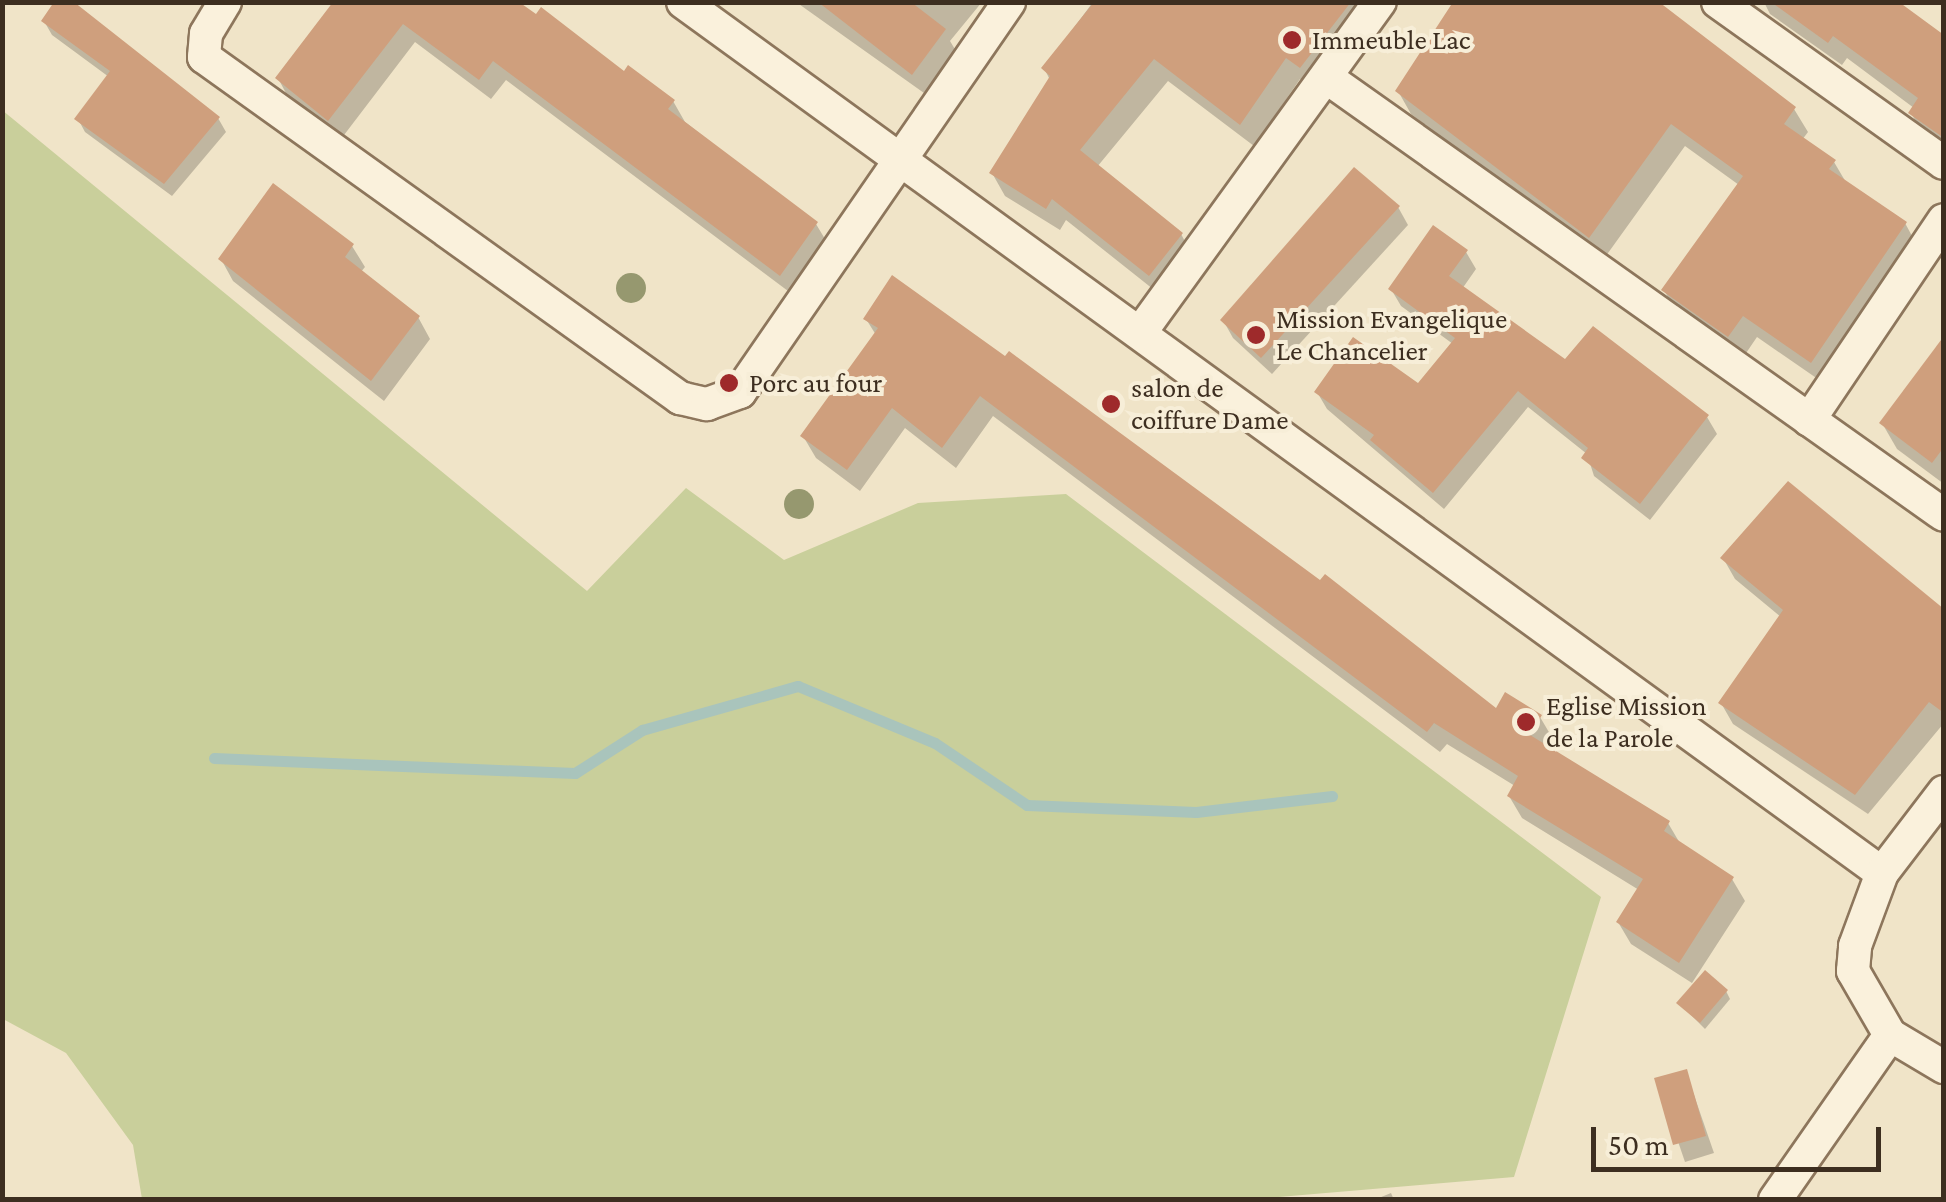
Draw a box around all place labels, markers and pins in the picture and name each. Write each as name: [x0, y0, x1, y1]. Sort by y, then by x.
place label: Immeuble Lac: [1312, 23, 1470, 57]
marker: Immeuble Lac: [1281, 29, 1303, 51]
place label: Mission Evangelique Le Chancelier: [1276, 302, 1507, 368]
marker: Mission Evangelique Le Chancelier: [1245, 324, 1267, 346]
place label: Porc au four: [749, 366, 883, 400]
place label: salon de coiffure Dame: [1131, 371, 1288, 437]
marker: Porc au four: [718, 372, 740, 394]
marker: salon de coiffure Dame: [1100, 393, 1122, 415]
place label: Eglise Mission de la Parole: [1546, 689, 1707, 755]
marker: Eglise Mission de la Parole: [1515, 711, 1537, 733]

